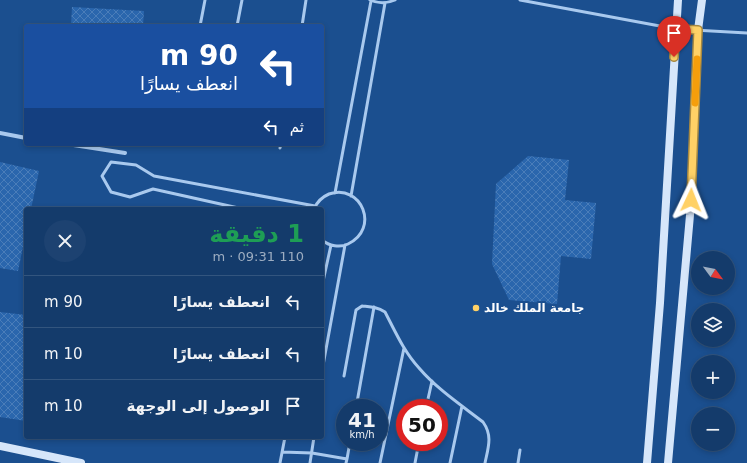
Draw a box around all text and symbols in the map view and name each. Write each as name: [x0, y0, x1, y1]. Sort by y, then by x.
pin: [657, 16, 691, 57]
icon: arrive: [663, 22, 685, 44]
text: 90 m: [160, 39, 238, 72]
icon: left: [252, 40, 304, 92]
text: انعطف يسارًا: [140, 73, 238, 94]
icon: left: [260, 116, 282, 138]
text: ثم: [290, 118, 304, 136]
position arrow: [670, 179, 712, 221]
button: close: [44, 220, 86, 262]
text: 1 دقيقة: [209, 220, 304, 248]
text: 110 m · 09:31: [213, 249, 304, 264]
north arrow: [691, 251, 735, 295]
map controls: [691, 251, 735, 451]
icon: left: [282, 291, 304, 313]
text: 90 m: [44, 293, 83, 311]
text: انعطف يسارًا: [173, 293, 270, 311]
place label: جامعة الملك خالد: [484, 301, 584, 315]
marker: جامعة الملك خالد: [471, 303, 481, 313]
button: layers: [691, 303, 735, 347]
icon: left: [282, 343, 304, 365]
text: 10 m: [44, 345, 83, 363]
text: انعطف يسارًا: [173, 345, 270, 363]
button: +: [691, 355, 735, 399]
icon: arrive: [282, 395, 304, 417]
text: 10 m: [44, 397, 83, 415]
text: الوصول إلى الوجهة: [127, 397, 270, 415]
speed limit sign: 50: [396, 399, 448, 451]
button: −: [691, 407, 735, 451]
text: 41: [348, 408, 376, 432]
text: km/h: [349, 429, 375, 440]

